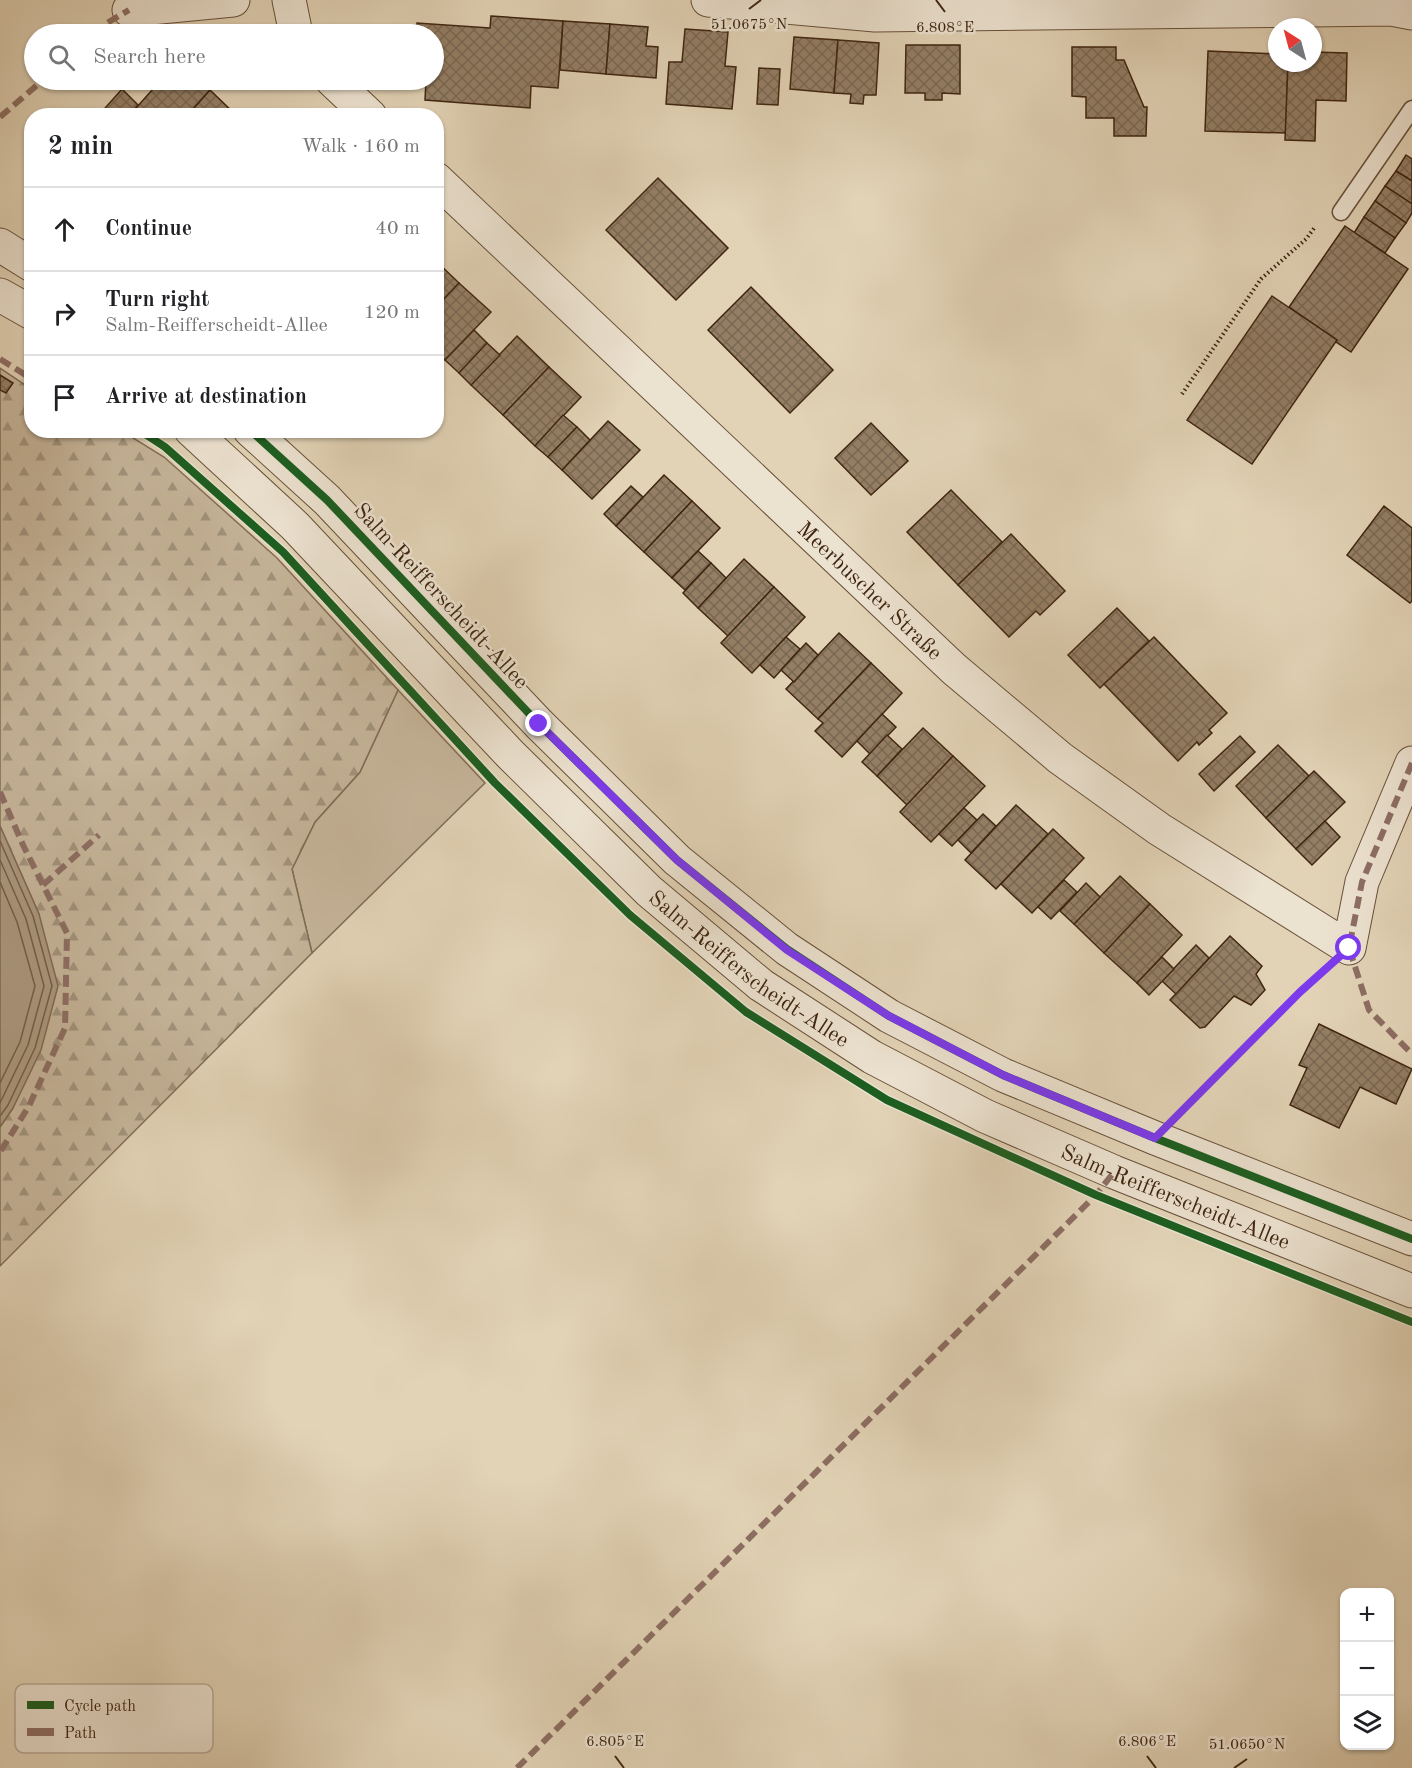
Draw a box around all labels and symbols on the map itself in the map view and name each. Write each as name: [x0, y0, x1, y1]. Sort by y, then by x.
text: 51.0675°N: [711, 18, 788, 33]
north arrow: [1268, 18, 1322, 72]
text: 6.808°E: [916, 21, 974, 36]
street label: Salm-Reifferscheidt-Allee: [349, 499, 532, 693]
street label: Meerbuscher Straße: [792, 518, 946, 665]
route end: [525, 710, 551, 736]
street label: Salm-Reifferscheidt-Allee: [644, 887, 853, 1052]
route start: [1335, 934, 1361, 960]
street label: Salm-Reifferscheidt-Allee: [1057, 1141, 1293, 1254]
legend: [15, 1684, 213, 1753]
text: Cycle path: [64, 1699, 136, 1715]
text: Path: [64, 1726, 97, 1742]
text: 6.805°E: [586, 1735, 644, 1750]
text: 6.806°E: [1118, 1735, 1176, 1750]
text: 51.0650°N: [1209, 1738, 1286, 1753]

